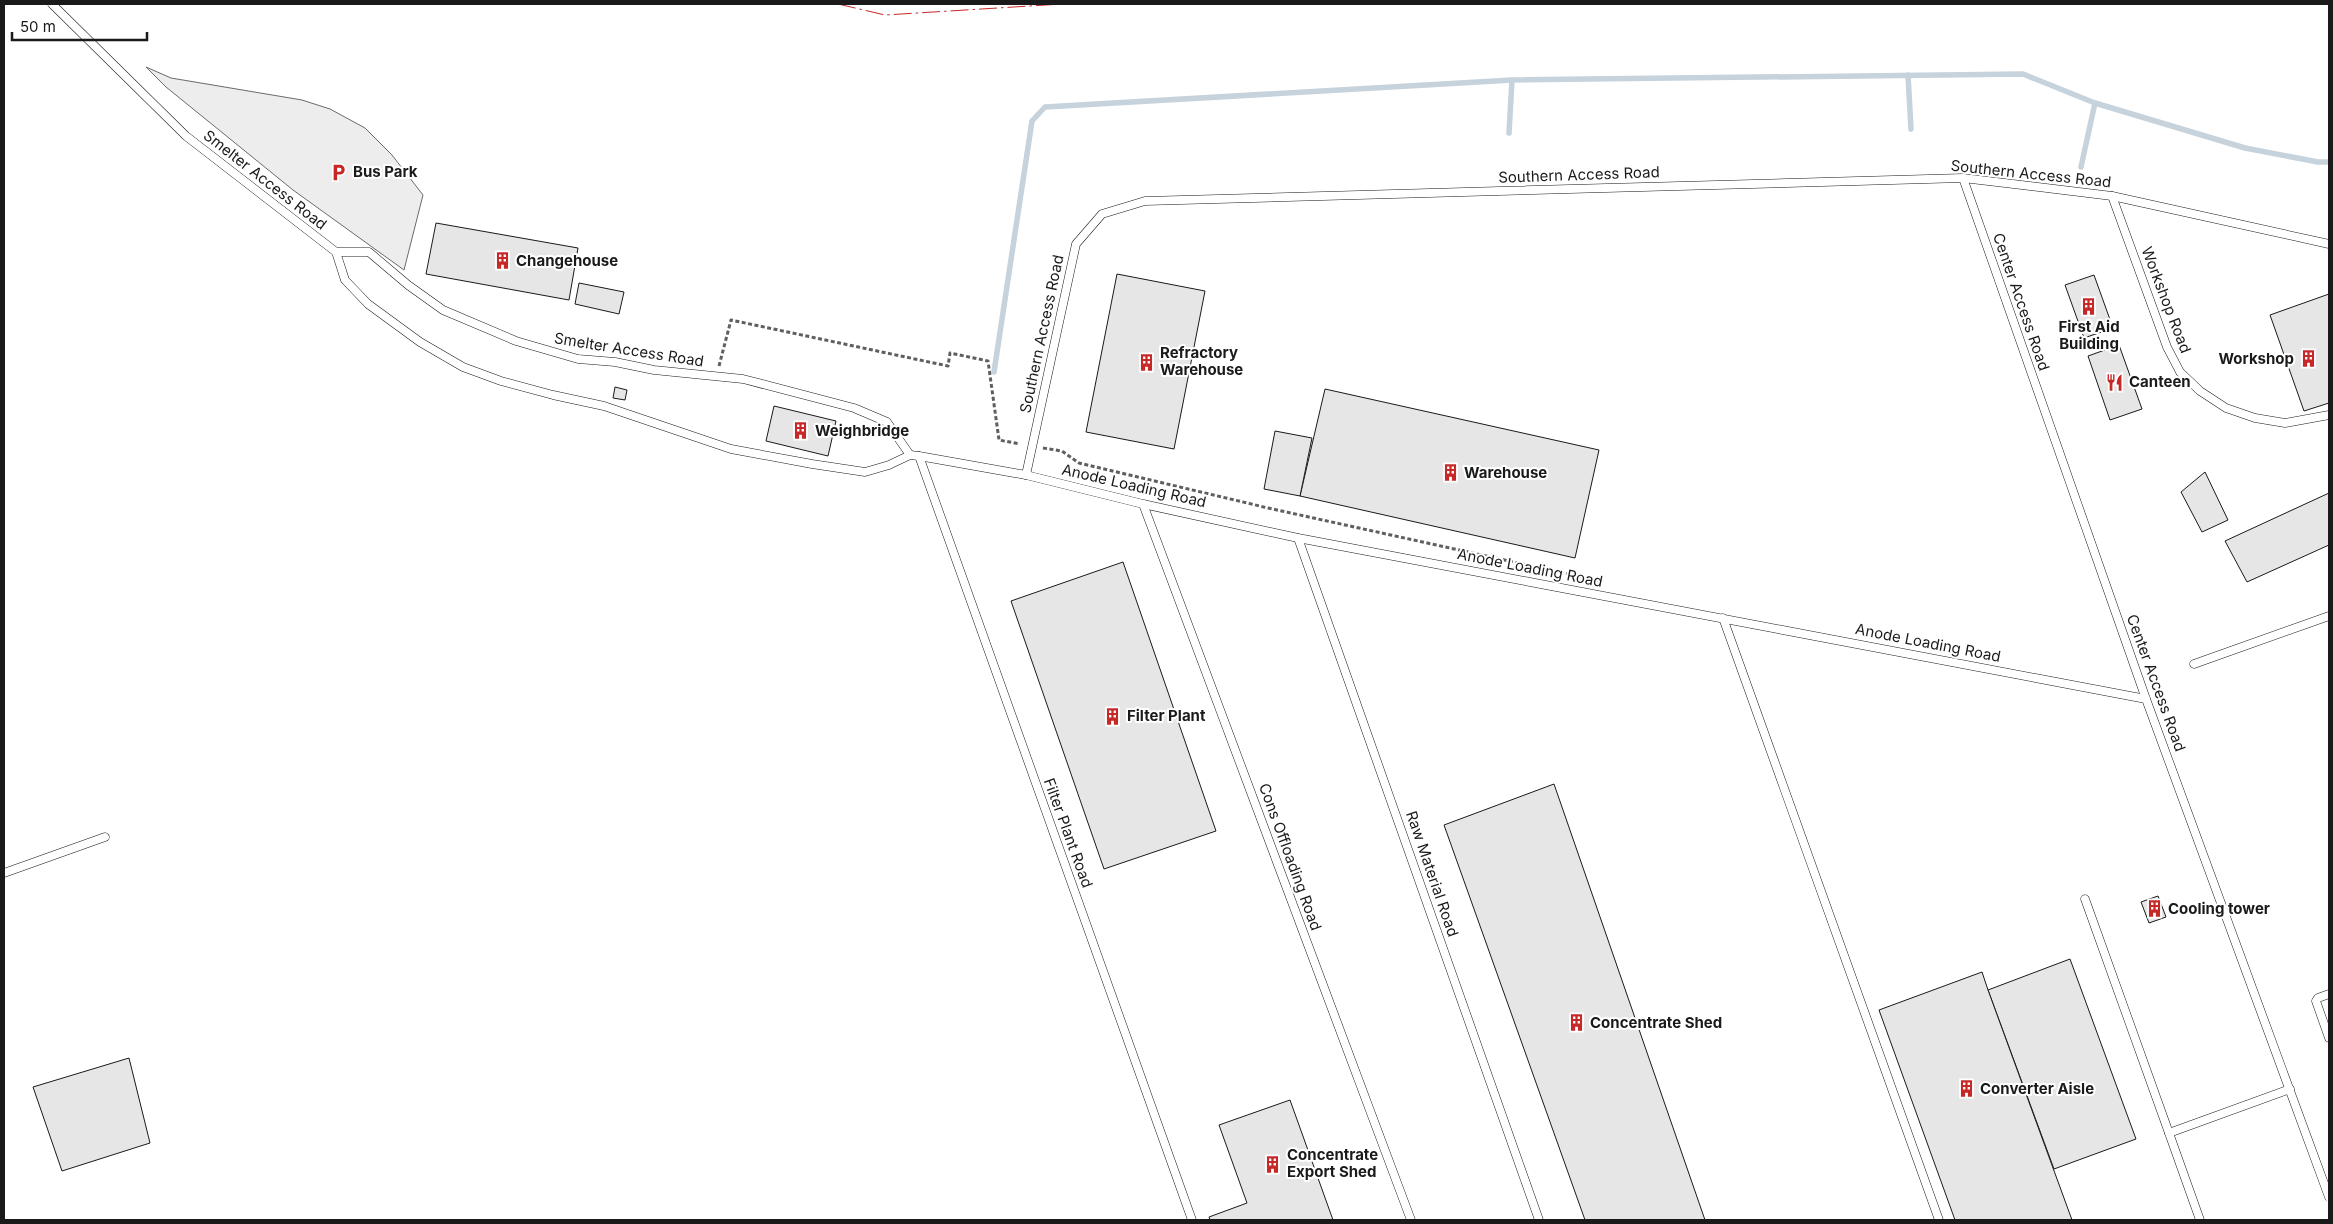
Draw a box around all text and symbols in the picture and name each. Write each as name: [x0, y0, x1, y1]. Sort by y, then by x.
scale bar: [12, 10, 148, 42]
text: 50 m: [20, 17, 56, 36]
street label: Smelter Access Road: [200, 126, 331, 234]
street label: Southern Access Road: [1950, 156, 2112, 191]
parking icon: Bus Park: [329, 162, 349, 182]
place label: Bus Park: [353, 162, 418, 181]
street label: Southern Access Road: [1498, 162, 1660, 187]
street label: Center Access Road: [1989, 230, 2054, 373]
street label: Workshop Road: [2137, 244, 2195, 356]
building icon: Changehouse: [492, 251, 512, 271]
place label: Changehouse: [516, 251, 618, 270]
street label: Southern Access Road: [1015, 253, 1068, 415]
building icon: First Aid Building: [2079, 296, 2099, 316]
place label: First Aid Building: [2058, 317, 2120, 353]
street label: Smelter Access Road: [553, 328, 705, 371]
place label: Refractory Warehouse: [1160, 343, 1243, 379]
place label: Workshop: [2219, 349, 2294, 368]
building icon: Workshop: [2298, 349, 2318, 369]
building icon: Refractory Warehouse: [1136, 352, 1156, 372]
restaurant icon: Canteen: [2105, 372, 2125, 392]
place label: Canteen: [2129, 372, 2191, 391]
building icon: Weighbridge: [791, 421, 811, 441]
place label: Weighbridge: [815, 421, 909, 440]
street label: Anode Loading Road: [1060, 460, 1208, 511]
building icon: Warehouse: [1440, 463, 1460, 483]
place label: Warehouse: [1464, 463, 1547, 482]
street label: Anode Loading Road: [1456, 544, 1604, 591]
street label: Center Access Road: [2123, 612, 2190, 754]
street label: Anode Loading Road: [1854, 619, 2002, 666]
building icon: Filter Plant: [1103, 706, 1123, 726]
place label: Filter Plant: [1127, 706, 1206, 725]
street label: Filter Plant Road: [1040, 775, 1097, 890]
street label: Cons Offloading Road: [1255, 781, 1326, 933]
street label: Raw Material Road: [1402, 808, 1463, 939]
building icon: Cooling tower: [2144, 899, 2164, 919]
place label: Cooling tower: [2168, 899, 2270, 918]
building icon: Concentrate Shed: [1566, 1013, 1586, 1033]
place label: Concentrate Shed: [1590, 1013, 1722, 1032]
building icon: Converter Aisle: [1956, 1079, 1976, 1099]
place label: Converter Aisle: [1980, 1079, 2094, 1098]
place label: Concentrate Export Shed: [1287, 1145, 1378, 1181]
building icon: Concentrate Export Shed: [1263, 1154, 1283, 1174]

